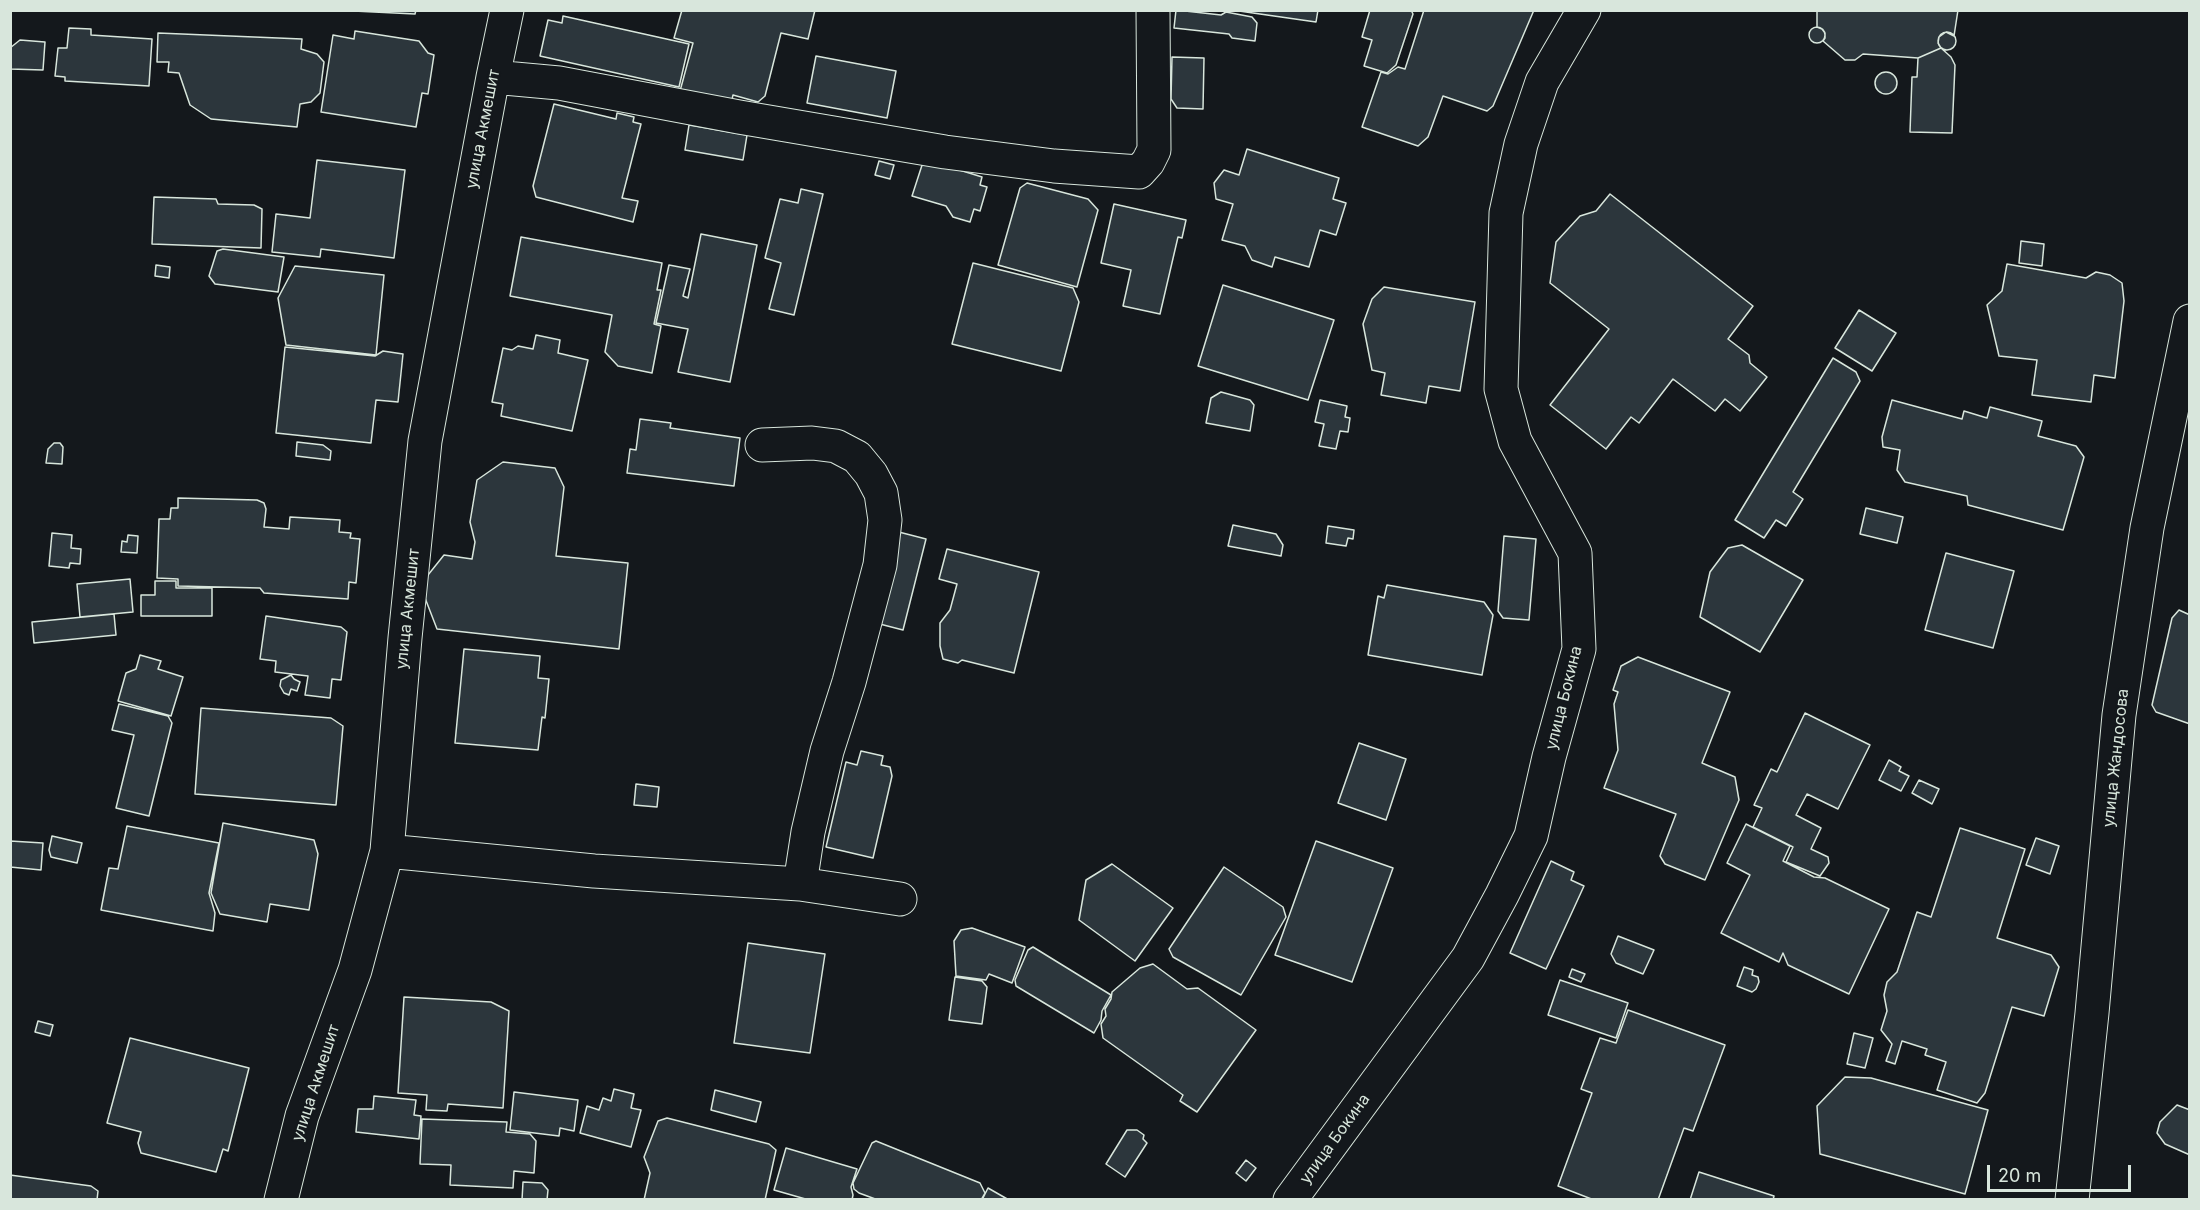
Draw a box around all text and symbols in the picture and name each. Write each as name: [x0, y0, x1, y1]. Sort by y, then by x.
street label: улица Акмешит: [462, 68, 504, 190]
street label: улица Акмешит: [392, 548, 424, 670]
street label: улица Бокина: [1542, 644, 1586, 752]
street label: улица Жандосова: [2099, 688, 2133, 828]
street label: улица Акмешит: [288, 1022, 344, 1144]
street label: улица Бокина: [1296, 1090, 1374, 1188]
scale bar: [1990, 1153, 2134, 1191]
text: 20 m: [1998, 1165, 2041, 1186]

